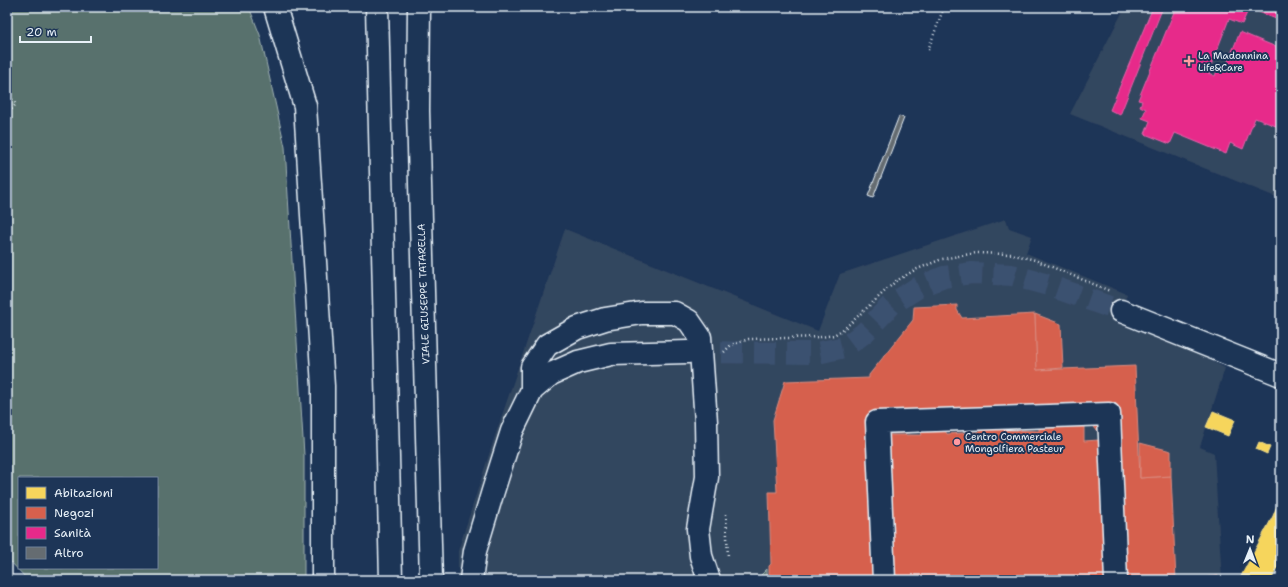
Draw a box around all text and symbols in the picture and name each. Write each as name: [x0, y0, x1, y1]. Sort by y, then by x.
scale bar: [20, 18, 91, 44]
text: 20 m: [26, 24, 57, 40]
place label: La Madonnina Life&Care: [1198, 49, 1269, 74]
marker: La Madonnina Life&Care: [1183, 55, 1195, 67]
street label: VIALE GIUSEPPE TATARELLA: [415, 223, 432, 365]
place label: Centro Commerciale Mongolfiera Pasteur: [965, 430, 1064, 455]
marker: Centro Commerciale Mongolfiera Pasteur: [952, 437, 962, 447]
legend: [18, 477, 158, 569]
text: Abitazioni: [54, 485, 113, 501]
text: Negozi: [54, 505, 94, 521]
text: Sanità: [54, 525, 91, 541]
north arrow: [1230, 529, 1270, 569]
text: N: [1246, 532, 1255, 547]
text: Altro: [54, 545, 84, 561]

